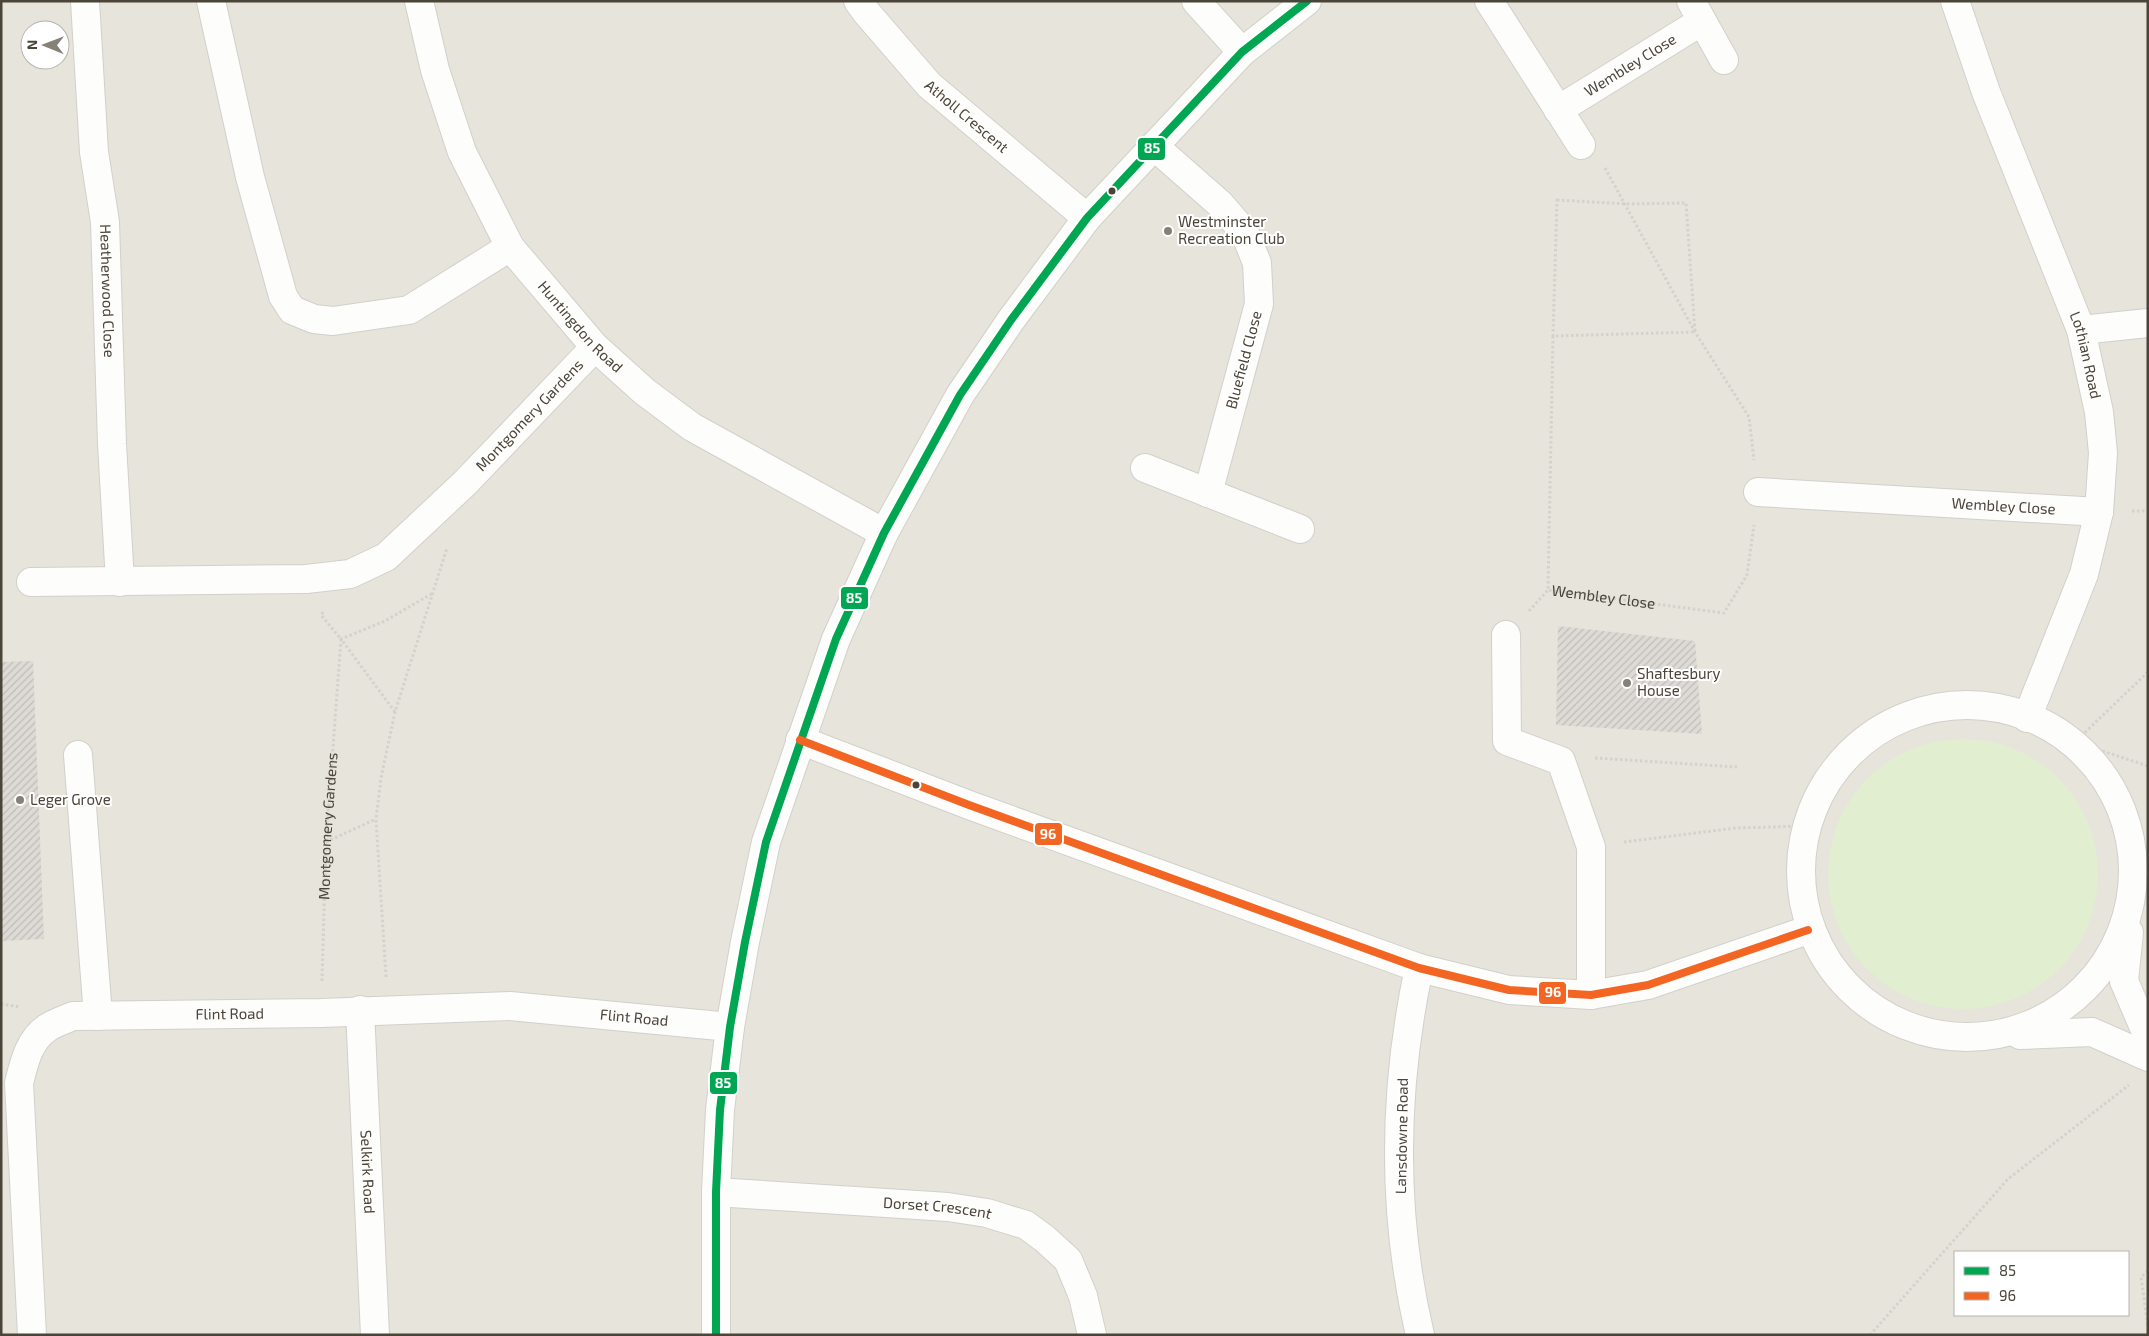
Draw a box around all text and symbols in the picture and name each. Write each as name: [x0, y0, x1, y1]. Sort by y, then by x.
north arrow: [20, 20, 70, 70]
street label: Wembley Close: [1581, 29, 1679, 100]
text: N: [23, 40, 40, 50]
street label: Atholl Crescent: [922, 75, 1013, 156]
line badge: 85: [1137, 137, 1166, 161]
text: 85: [1144, 139, 1160, 156]
unlabelled marker: [1107, 186, 1117, 196]
place label: Westminster Recreation Club: [1178, 212, 1285, 247]
street label: Heatherwood Close: [97, 224, 119, 358]
marker: Westminster Recreation Club: [1162, 225, 1174, 237]
street label: Huntingdon Road: [535, 277, 627, 376]
street label: Bluefield Close: [1221, 309, 1265, 411]
street label: Lothian Road: [2067, 309, 2106, 400]
street label: Montgomery Gardens: [471, 355, 587, 474]
street label: Wembley Close: [1951, 493, 2056, 517]
street label: Wembley Close: [1551, 581, 1657, 612]
line badge: 85: [840, 586, 869, 610]
text: 85: [846, 589, 862, 606]
place label: Shaftesbury House: [1637, 664, 1721, 699]
marker: Shaftesbury House: [1621, 677, 1633, 689]
street label: Montgomery Gardens: [314, 752, 341, 900]
unlabelled marker: [911, 780, 921, 790]
place label: Leger Grove: [30, 790, 111, 808]
marker: Leger Grove: [14, 794, 26, 806]
line badge: 96: [1034, 822, 1063, 846]
text: 96: [1040, 825, 1056, 842]
line badge: 96: [1538, 981, 1567, 1005]
text: 96: [1545, 983, 1561, 1000]
street label: Flint Road: [195, 1004, 264, 1023]
street label: Flint Road: [599, 1005, 669, 1029]
line badge: 85: [709, 1071, 738, 1095]
text: 85: [715, 1074, 731, 1091]
street label: Lansdowne Road: [1391, 1078, 1411, 1194]
street label: Selkirk Road: [358, 1130, 379, 1214]
street label: Dorset Crescent: [883, 1193, 995, 1222]
legend: [1954, 1251, 2129, 1316]
text: 85: [1999, 1261, 2016, 1279]
text: 96: [1999, 1286, 2016, 1304]

